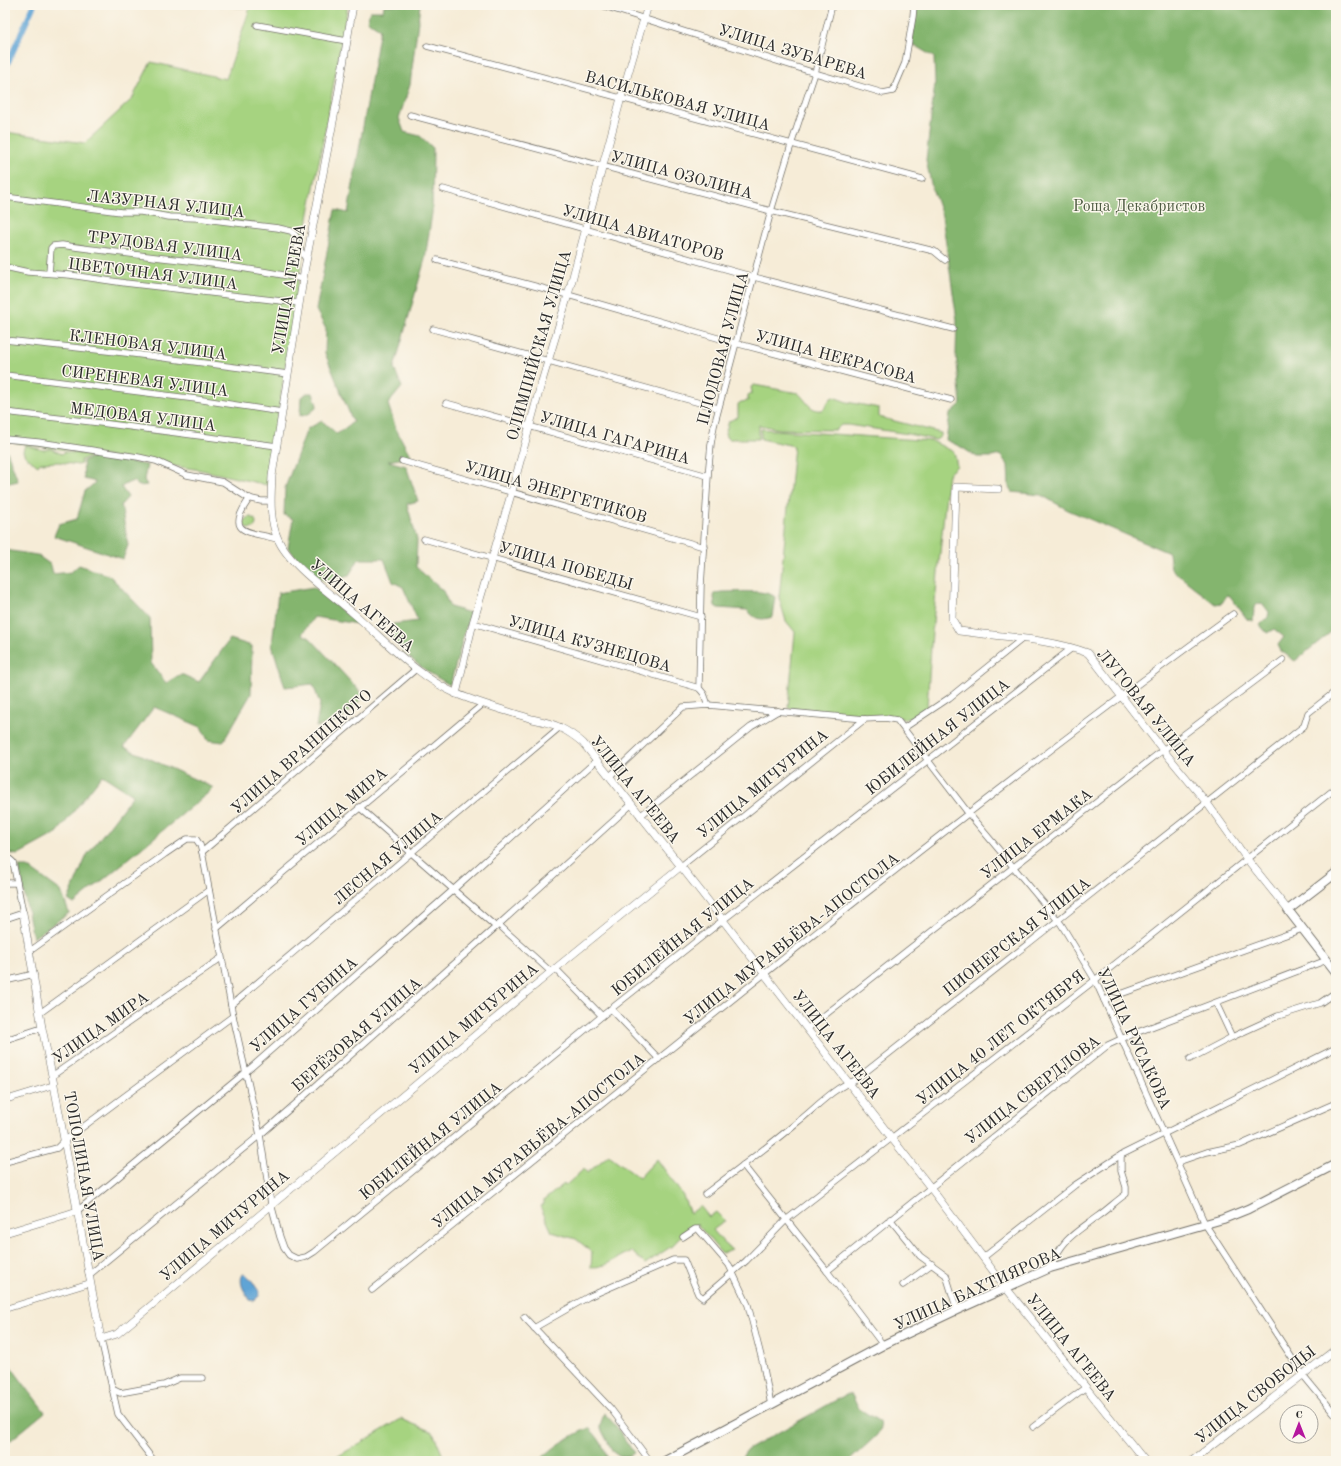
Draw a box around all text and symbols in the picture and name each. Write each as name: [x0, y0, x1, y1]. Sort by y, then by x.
street label: УЛИЦА ЗУБАРЕВА: [716, 23, 869, 83]
street label: ВАСИЛЬКОВАЯ УЛИЦА: [583, 69, 772, 134]
street label: УЛИЦА ОЗОЛИНА: [608, 149, 754, 203]
street label: ЛАЗУРНАЯ УЛИЦА: [86, 189, 246, 221]
park label: Роща Декабристов: [1073, 199, 1205, 215]
street label: УЛИЦА АВИАТОРОВ: [560, 203, 725, 265]
street label: УЛИЦА АГЕЕВА: [271, 223, 309, 356]
street label: ТРУДОВАЯ УЛИЦА: [86, 230, 243, 264]
street label: ОЛИМПИЙСКАЯ УЛИЦА: [501, 247, 575, 443]
street label: ЦВЕТОЧНАЯ УЛИЦА: [67, 257, 239, 293]
street label: ПЛОДОВАЯ УЛИЦА: [696, 270, 752, 427]
street label: КЛЕНОВАЯ УЛИЦА: [68, 328, 228, 364]
street label: УЛИЦА НЕКРАСОВА: [753, 329, 918, 387]
street label: СИРЕНЕВАЯ УЛИЦА: [60, 364, 229, 400]
street label: МЕДОВАЯ УЛИЦА: [69, 401, 217, 435]
street label: УЛИЦА ГАГАРИНА: [537, 410, 692, 468]
street label: УЛИЦА ЭНЕРГЕТИКОВ: [462, 459, 649, 527]
street label: УЛИЦА ПОБЕДЫ: [496, 540, 635, 594]
street label: УЛИЦА АГЕЕВА: [306, 557, 417, 656]
street label: УЛИЦА КУЗНЕЦОВА: [506, 614, 673, 676]
street label: ЛУГОВАЯ УЛИЦА: [1093, 646, 1198, 770]
street label: ЮБИЛЕЙНАЯ УЛИЦА: [861, 673, 1013, 799]
street label: УЛИЦА ВРАНИЦКОГО: [229, 687, 376, 818]
street label: УЛИЦА МИЧУРИНА: [695, 727, 832, 842]
street label: УЛИЦА АГЕЕВА: [587, 734, 682, 847]
street label: УЛИЦА МИРА: [294, 765, 391, 850]
street label: УЛИЦА ЕРМАКА: [979, 786, 1096, 883]
street label: ЛЕСНАЯ УЛИЦА: [331, 809, 446, 908]
street label: УЛИЦА МУРАВЬЁВА-АПОСТОЛА: [679, 847, 903, 1029]
street label: ЮБИЛЕЙНАЯ УЛИЦА: [607, 872, 757, 1000]
street label: ПИОНЕРСКАЯ УЛИЦА: [941, 875, 1094, 1000]
street label: УЛИЦА ГУБИНА: [248, 955, 361, 1056]
street label: УЛИЦА МИЧУРИНА: [407, 961, 542, 1078]
street label: УЛИЦА РУСАКОВА: [1093, 966, 1173, 1112]
street label: УЛИЦА 40 ЛЕТ ОКТЯБРЯ: [914, 968, 1088, 1109]
street label: БЕРЁЗОВАЯ УЛИЦА: [287, 972, 425, 1096]
street label: УЛИЦА АГЕЕВА: [788, 988, 883, 1102]
street label: УЛИЦА МИРА: [50, 990, 152, 1068]
street label: УЛИЦА СВЕРДЛОВА: [963, 1033, 1104, 1148]
street label: УЛИЦА МУРАВЬЁВА-АПОСТОЛА: [427, 1048, 649, 1232]
street label: ЮБИЛЕЙНАЯ УЛИЦА: [355, 1076, 505, 1204]
street label: ТОПОЛИНАЯ УЛИЦА: [60, 1090, 106, 1263]
street label: УЛИЦА МИЧУРИНА: [158, 1168, 293, 1285]
street label: УЛИЦА БАХТИЯРОВА: [892, 1246, 1064, 1334]
street label: УЛИЦА АГЕЕВА: [1023, 1292, 1118, 1405]
street label: УЛИЦА СВОБОДЫ: [1191, 1341, 1319, 1447]
north arrow: [1279, 1404, 1319, 1444]

